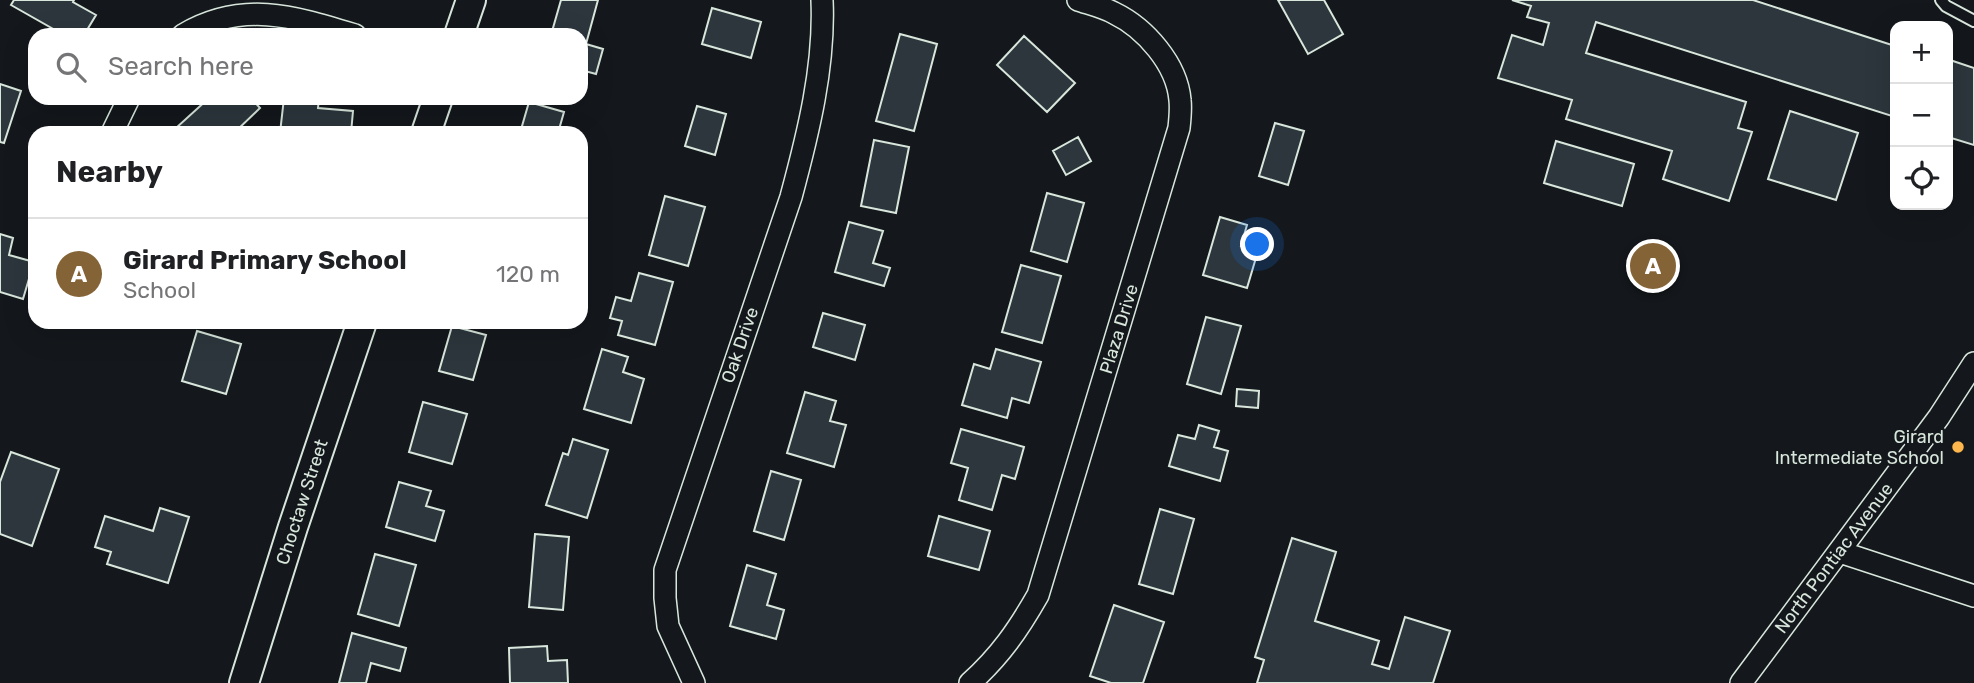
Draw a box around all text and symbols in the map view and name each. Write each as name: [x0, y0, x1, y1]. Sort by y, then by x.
map controls: [1890, 21, 1953, 210]
button: +: [1890, 21, 1953, 84]
search box: [28, 28, 588, 105]
icon: search: [52, 48, 90, 86]
text: Search here: [108, 51, 254, 82]
button: −: [1890, 84, 1953, 147]
button: locate: [1890, 147, 1953, 210]
text: Nearby: [56, 154, 163, 190]
your location: [1240, 227, 1274, 261]
pin: A: [1630, 240, 1676, 292]
text: Girard Primary School: [123, 245, 407, 276]
text: A: [71, 260, 87, 288]
text: 120 m: [496, 260, 560, 288]
text: School: [123, 276, 196, 304]
street label: Plaza Drive: [1095, 281, 1143, 377]
street label: Oak Drive: [717, 304, 763, 386]
place label: Girard Intermediate School: [1775, 426, 1944, 469]
street label: Choctaw Street: [271, 436, 333, 568]
marker: Girard Intermediate School: [1950, 439, 1966, 455]
street label: North Pontiac Avenue: [1770, 478, 1898, 638]

